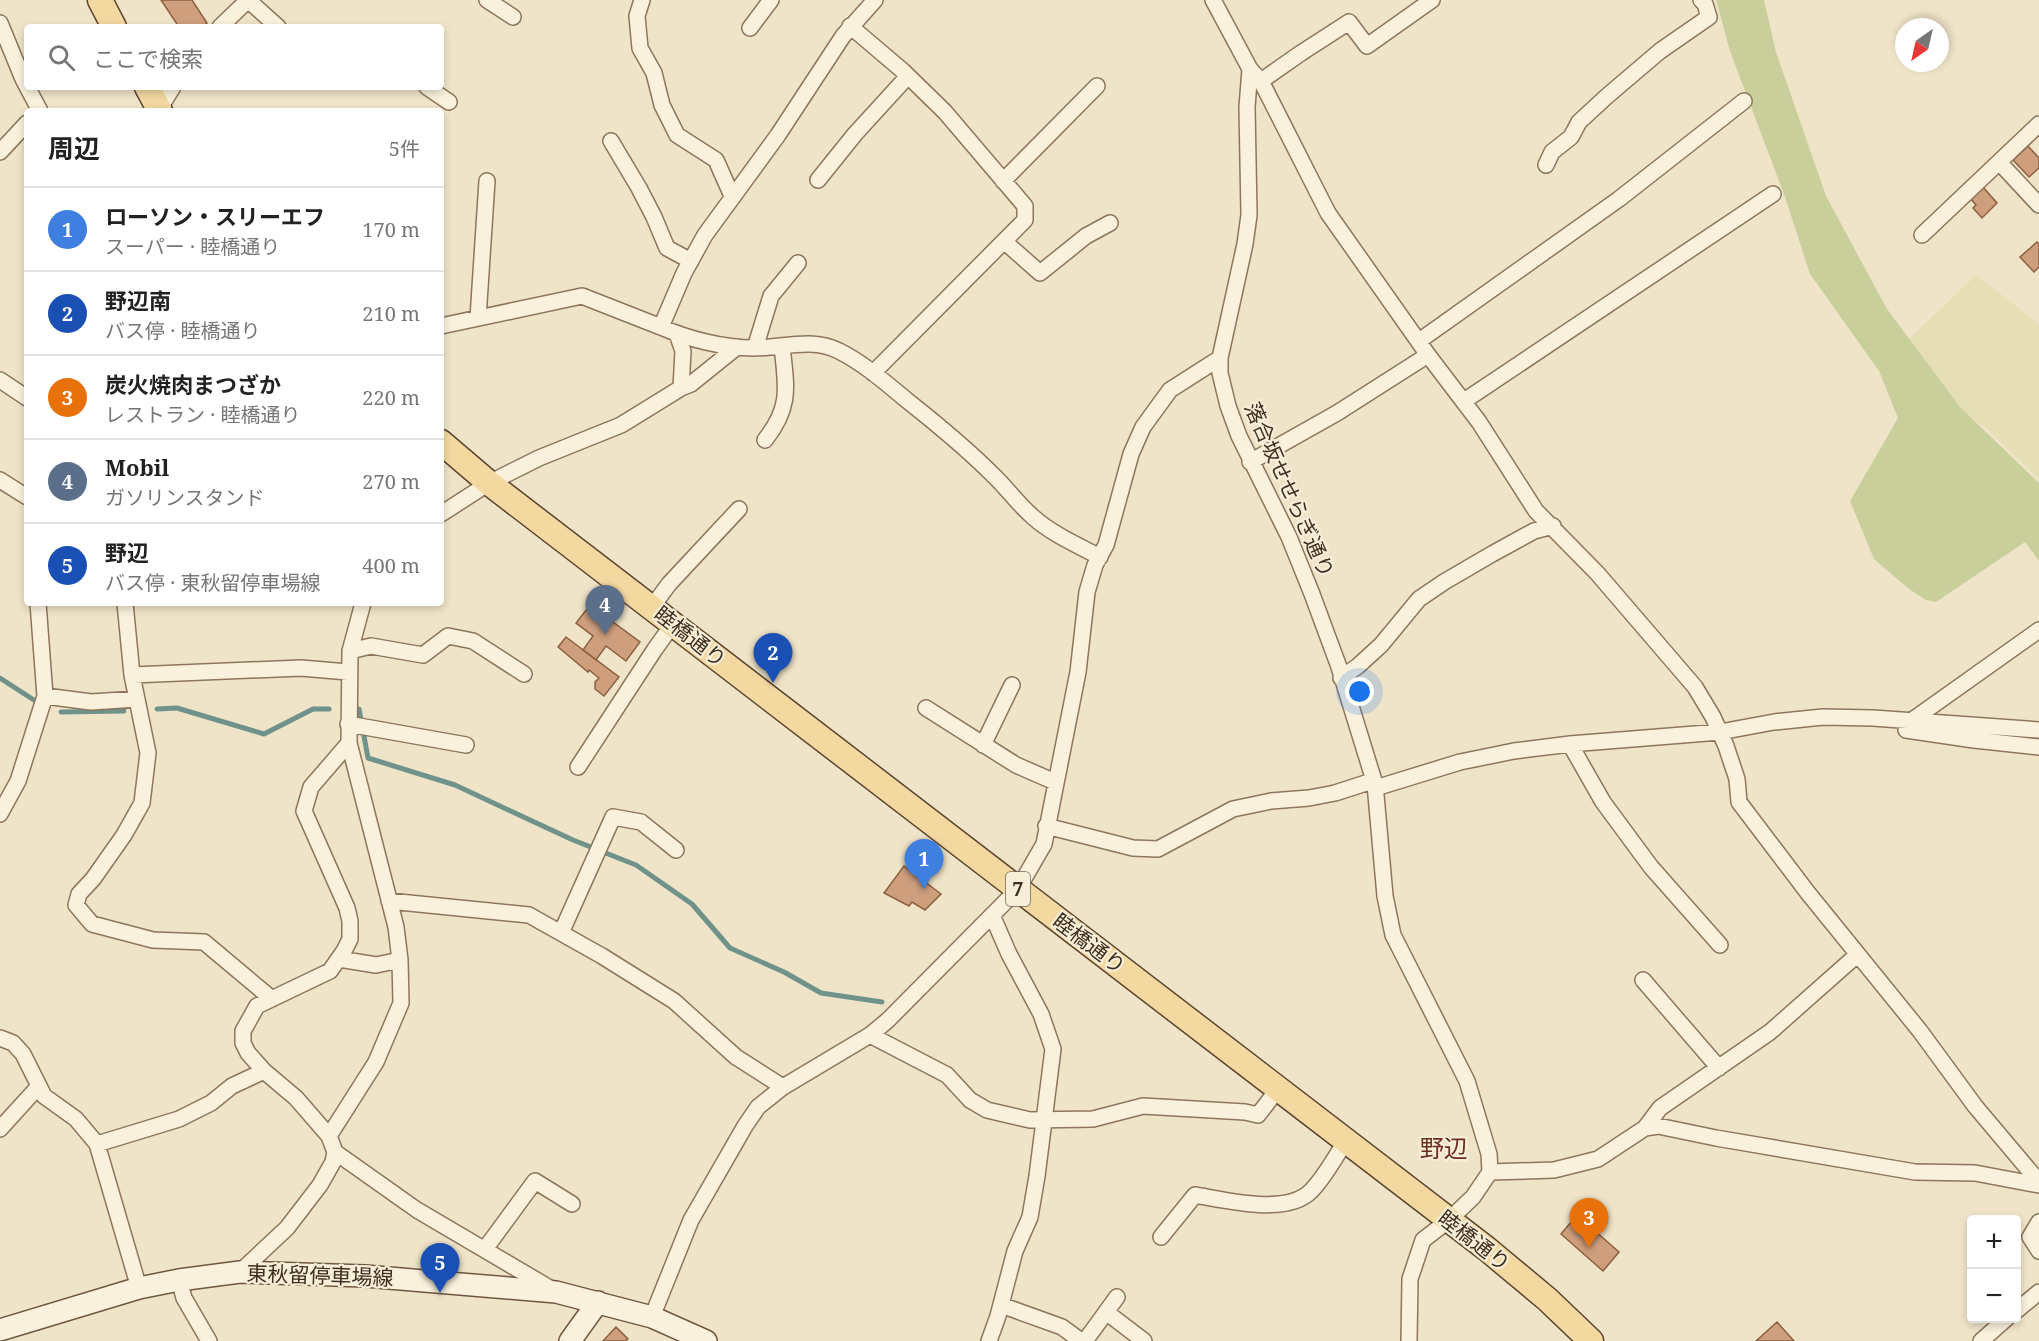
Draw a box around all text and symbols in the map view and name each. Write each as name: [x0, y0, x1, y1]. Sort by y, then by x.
north arrow: [1895, 18, 1949, 72]
search box: [24, 24, 444, 90]
icon: search: [45, 41, 78, 74]
text: ここで検索: [93, 43, 203, 73]
text: 周辺: [48, 130, 100, 166]
text: 5件: [389, 135, 420, 162]
text: ローソン・スリーエフ: [105, 201, 325, 231]
text: 1: [62, 216, 73, 243]
text: 170 m: [362, 216, 420, 243]
text: スーパー · 睦橋通り: [105, 233, 280, 260]
text: 野辺南: [105, 285, 171, 315]
text: 2: [62, 300, 73, 327]
text: 210 m: [362, 300, 420, 327]
text: バス停 · 睦橋通り: [105, 317, 260, 344]
text: 炭火焼肉まつざか: [105, 369, 281, 399]
text: 3: [62, 384, 73, 411]
text: 220 m: [362, 384, 420, 411]
street label: 落合坂せせらぎ通り: [1239, 398, 1341, 582]
text: レストラン · 睦橋通り: [105, 401, 300, 428]
text: Mobil: [105, 452, 169, 482]
text: 4: [62, 468, 73, 495]
text: 270 m: [362, 468, 420, 495]
text: ガソリンスタンド: [105, 484, 265, 511]
text: 野辺: [105, 537, 149, 567]
text: 5: [62, 552, 73, 579]
text: 400 m: [362, 552, 420, 579]
text: バス停 · 東秋留停車場線: [105, 569, 320, 596]
pin: 4: [586, 586, 624, 635]
street label: 睦橋通り: [649, 599, 732, 673]
pin: 2: [754, 634, 792, 683]
your location: [1345, 677, 1374, 706]
pin: 1: [904, 840, 944, 889]
road number: 7: [1006, 872, 1030, 906]
street label: 睦橋通り: [1048, 907, 1132, 980]
district label: 野辺: [1420, 1131, 1468, 1164]
pin: 3: [1570, 1198, 1608, 1248]
street label: 睦橋通り: [1433, 1203, 1516, 1277]
map controls: [1967, 1215, 2021, 1323]
button: +: [1967, 1215, 2021, 1269]
pin: 5: [420, 1244, 460, 1293]
street label: 東秋留停車場線: [246, 1258, 394, 1292]
button: −: [1967, 1269, 2021, 1323]

